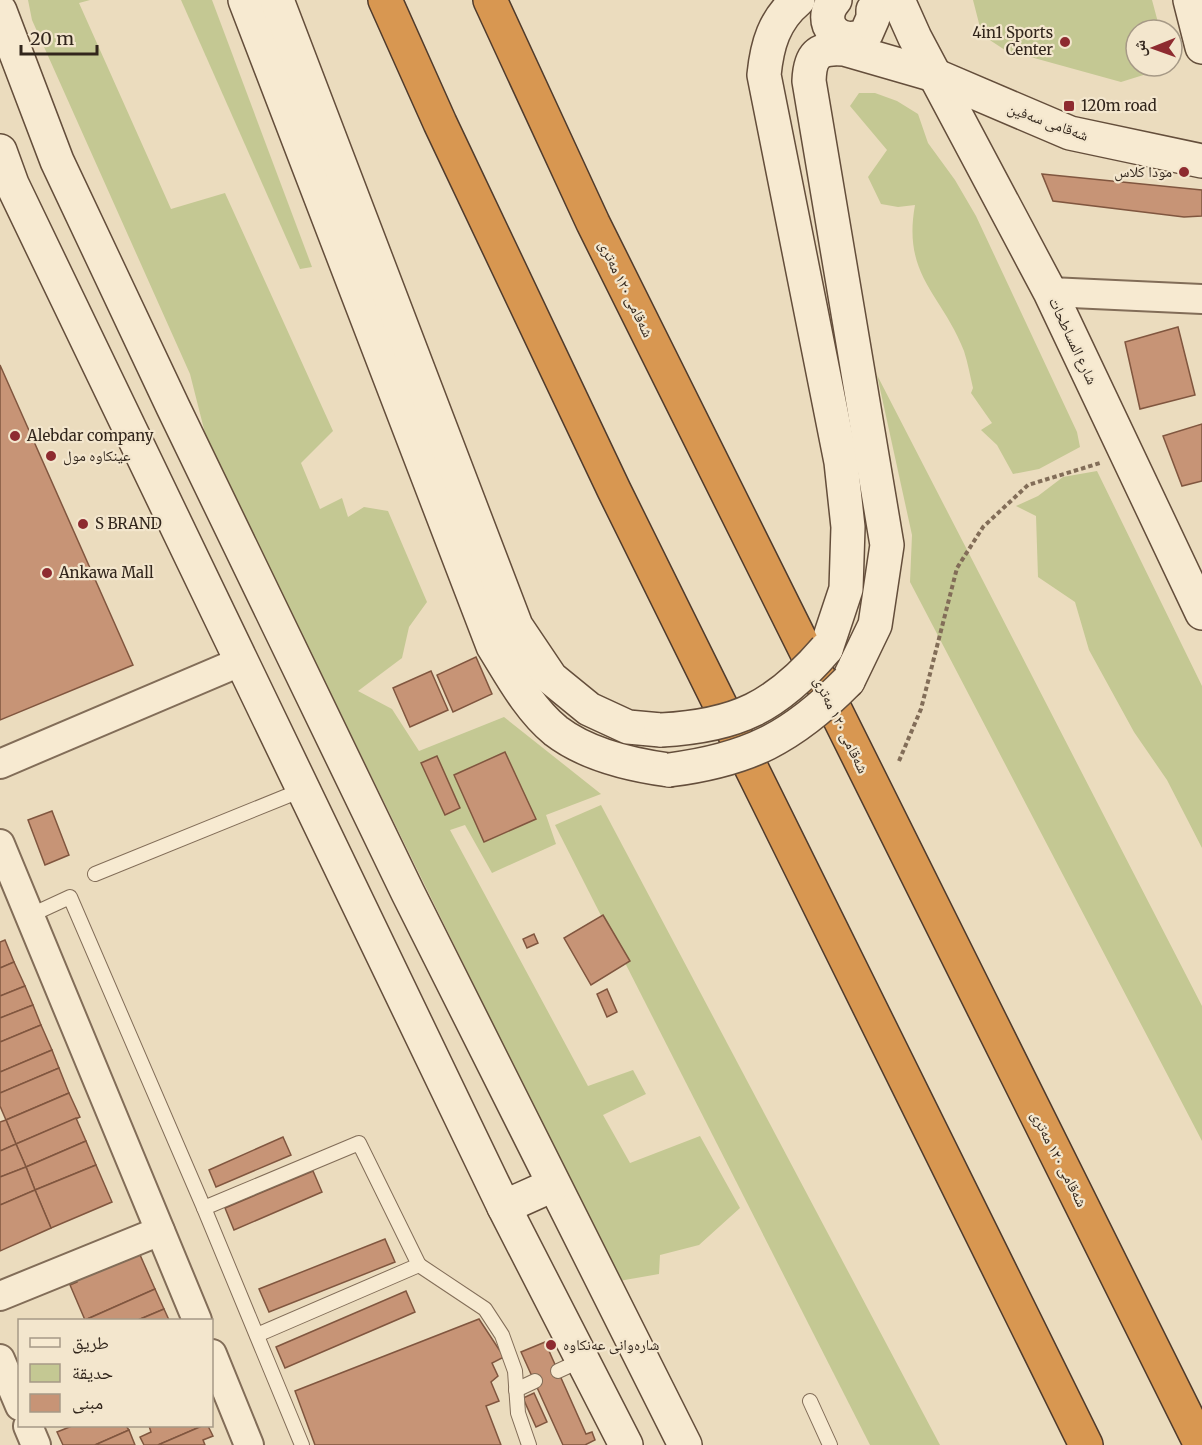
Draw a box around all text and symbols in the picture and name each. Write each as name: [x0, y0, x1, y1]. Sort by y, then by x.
scale bar: [21, 18, 98, 56]
north arrow: [1124, 18, 1184, 78]
place label: 4in1 Sports Center: [972, 23, 1053, 59]
text: 20 m: [30, 27, 74, 50]
marker: 4in1 Sports Center: [1058, 35, 1072, 49]
text: ش: [1129, 40, 1149, 57]
place label: 120m road: [1081, 96, 1157, 115]
street label: شەقامی سەفین: [1005, 98, 1091, 146]
marker: 120m road: [1062, 99, 1076, 113]
place label: مودا كلاس: [1114, 162, 1172, 182]
marker: مودا كلاس: [1177, 165, 1191, 179]
street label: شەقامی ١٢٠ مەتری: [594, 237, 658, 341]
street label: شارع المساطحات: [1044, 294, 1102, 388]
place label: Alebdar company: [26, 426, 154, 445]
marker: Alebdar company: [8, 429, 22, 443]
place label: عينكاوه مول: [63, 446, 131, 466]
marker: عينكاوه مول: [44, 449, 58, 463]
place label: S BRAND: [95, 514, 162, 533]
marker: S BRAND: [76, 517, 90, 531]
place label: Ankawa Mall: [58, 563, 154, 582]
marker: Ankawa Mall: [40, 566, 54, 580]
street label: شەقامی ١٢٠ مەتری: [809, 673, 873, 777]
street label: شەقامی ١٢٠ مەتری: [1026, 1108, 1092, 1211]
legend: [18, 1319, 213, 1427]
text: طريق: [72, 1331, 109, 1354]
place label: شارەوانی عەنکاوە: [563, 1335, 660, 1355]
marker: شارەوانی عەنکاوە: [544, 1338, 558, 1352]
text: حديقة: [72, 1361, 113, 1384]
text: مبنى: [72, 1391, 103, 1414]

